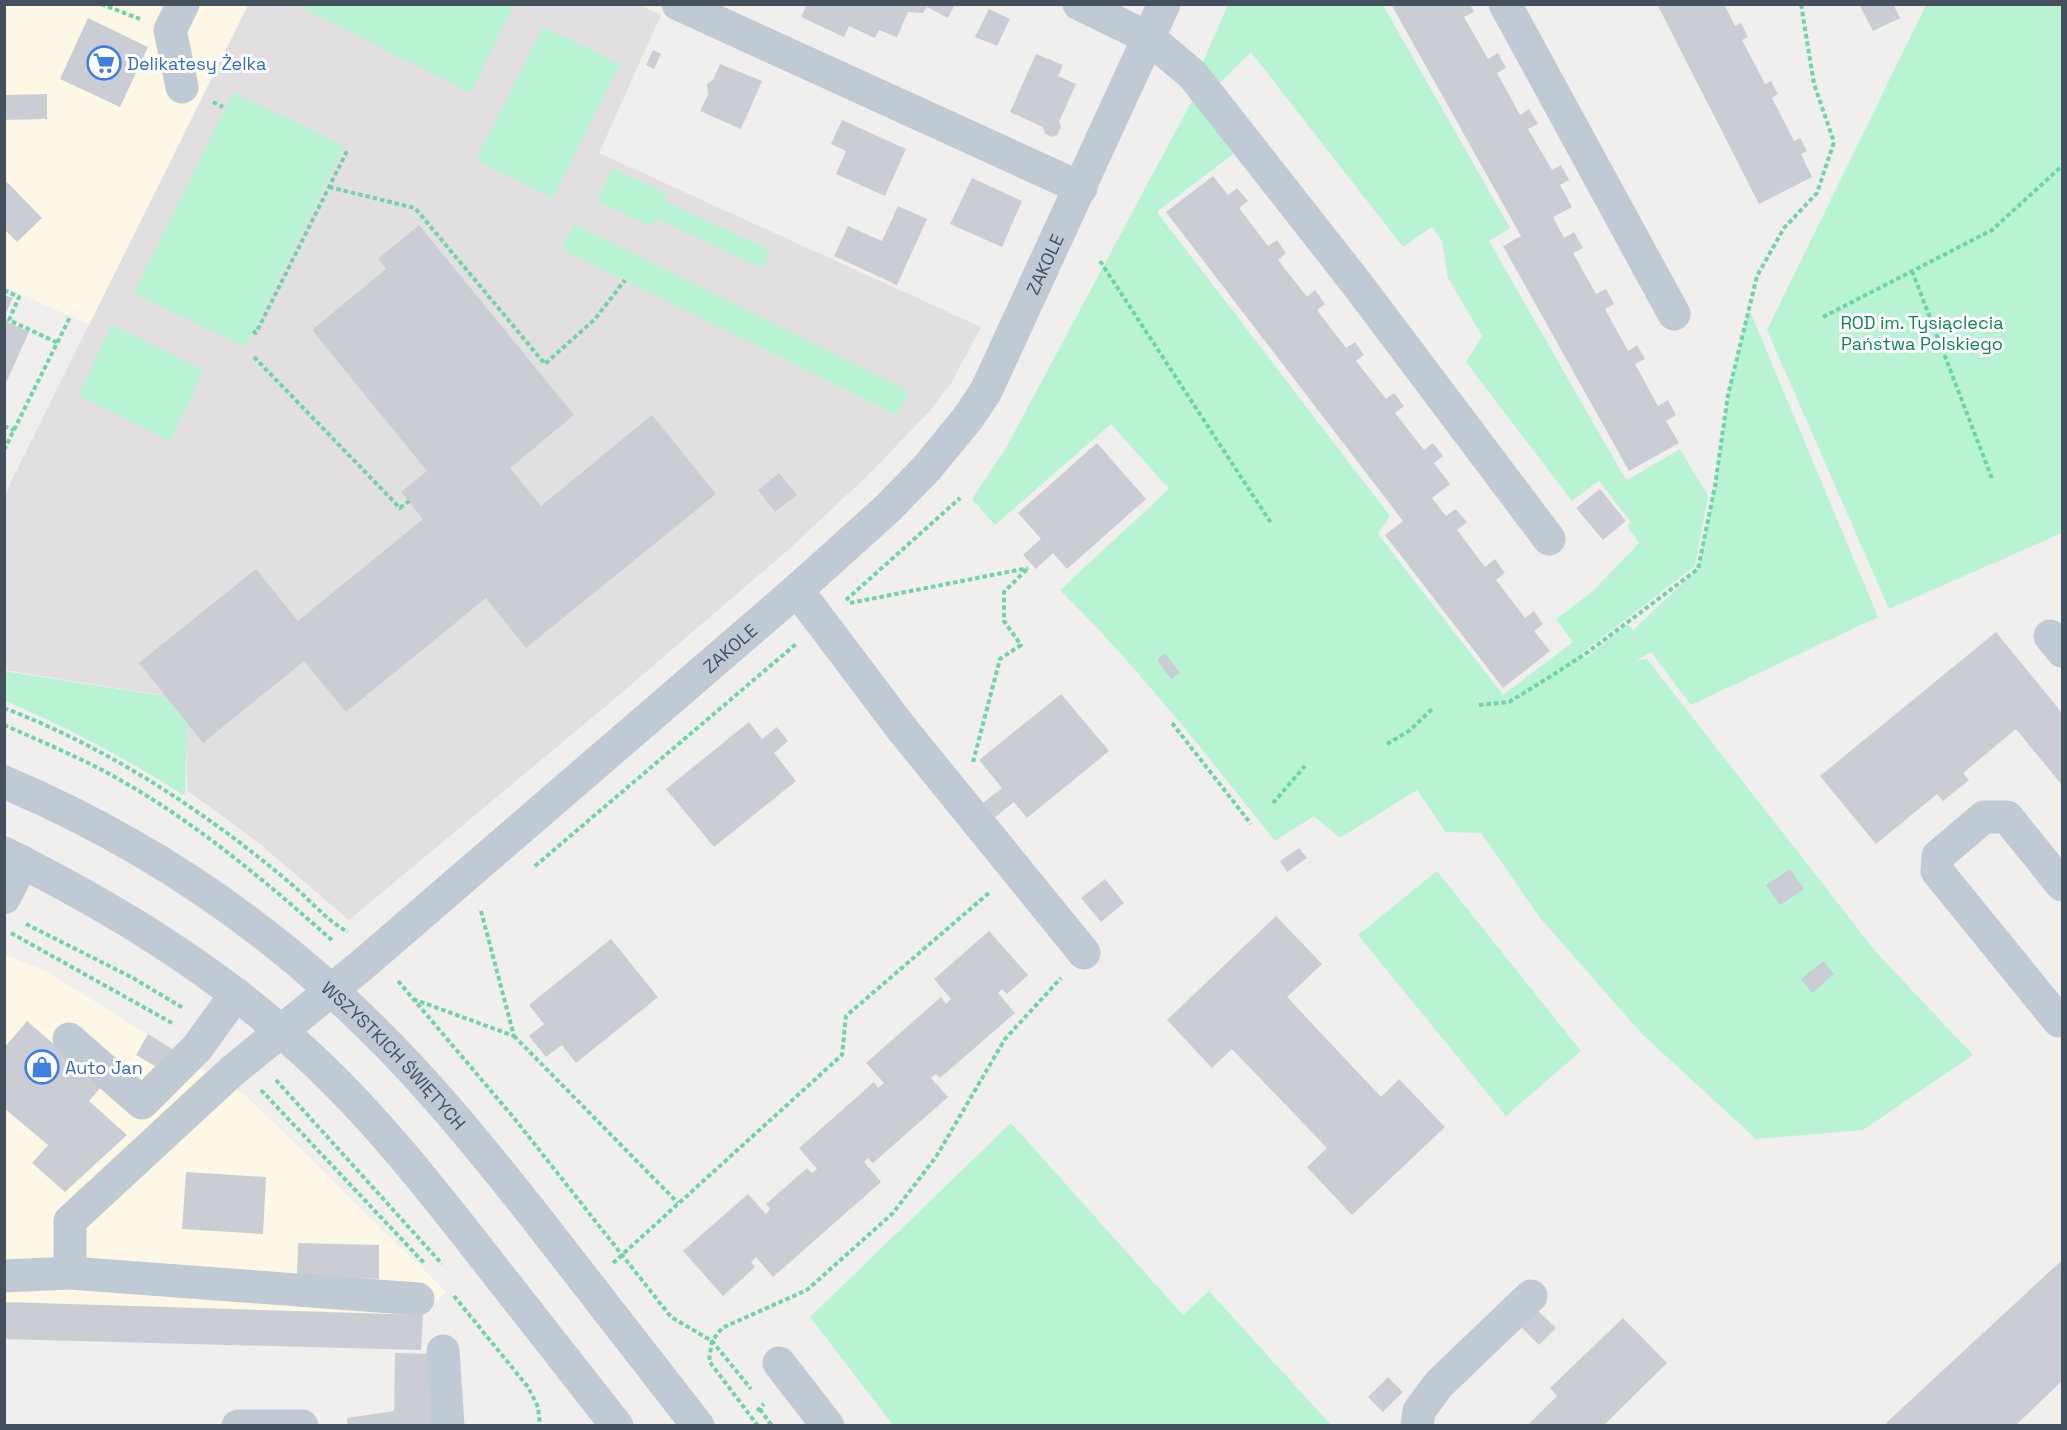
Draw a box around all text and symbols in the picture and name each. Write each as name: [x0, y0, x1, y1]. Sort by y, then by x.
supermarket icon: Delikatesy Żelka: [86, 45, 122, 81]
place label: Delikatesy Żelka: [127, 52, 266, 75]
street label: ZAKOLE: [1021, 230, 1068, 298]
park label: ROD im. Tysiąclecia Państwa Polskiego: [1840, 311, 2004, 355]
street label: ZAKOLE: [698, 618, 762, 678]
street label: WSZYSTKICH ŚWIĘTYCH: [317, 976, 471, 1134]
shop icon: Auto Jan: [24, 1049, 60, 1085]
place label: Auto Jan: [65, 1056, 143, 1079]

